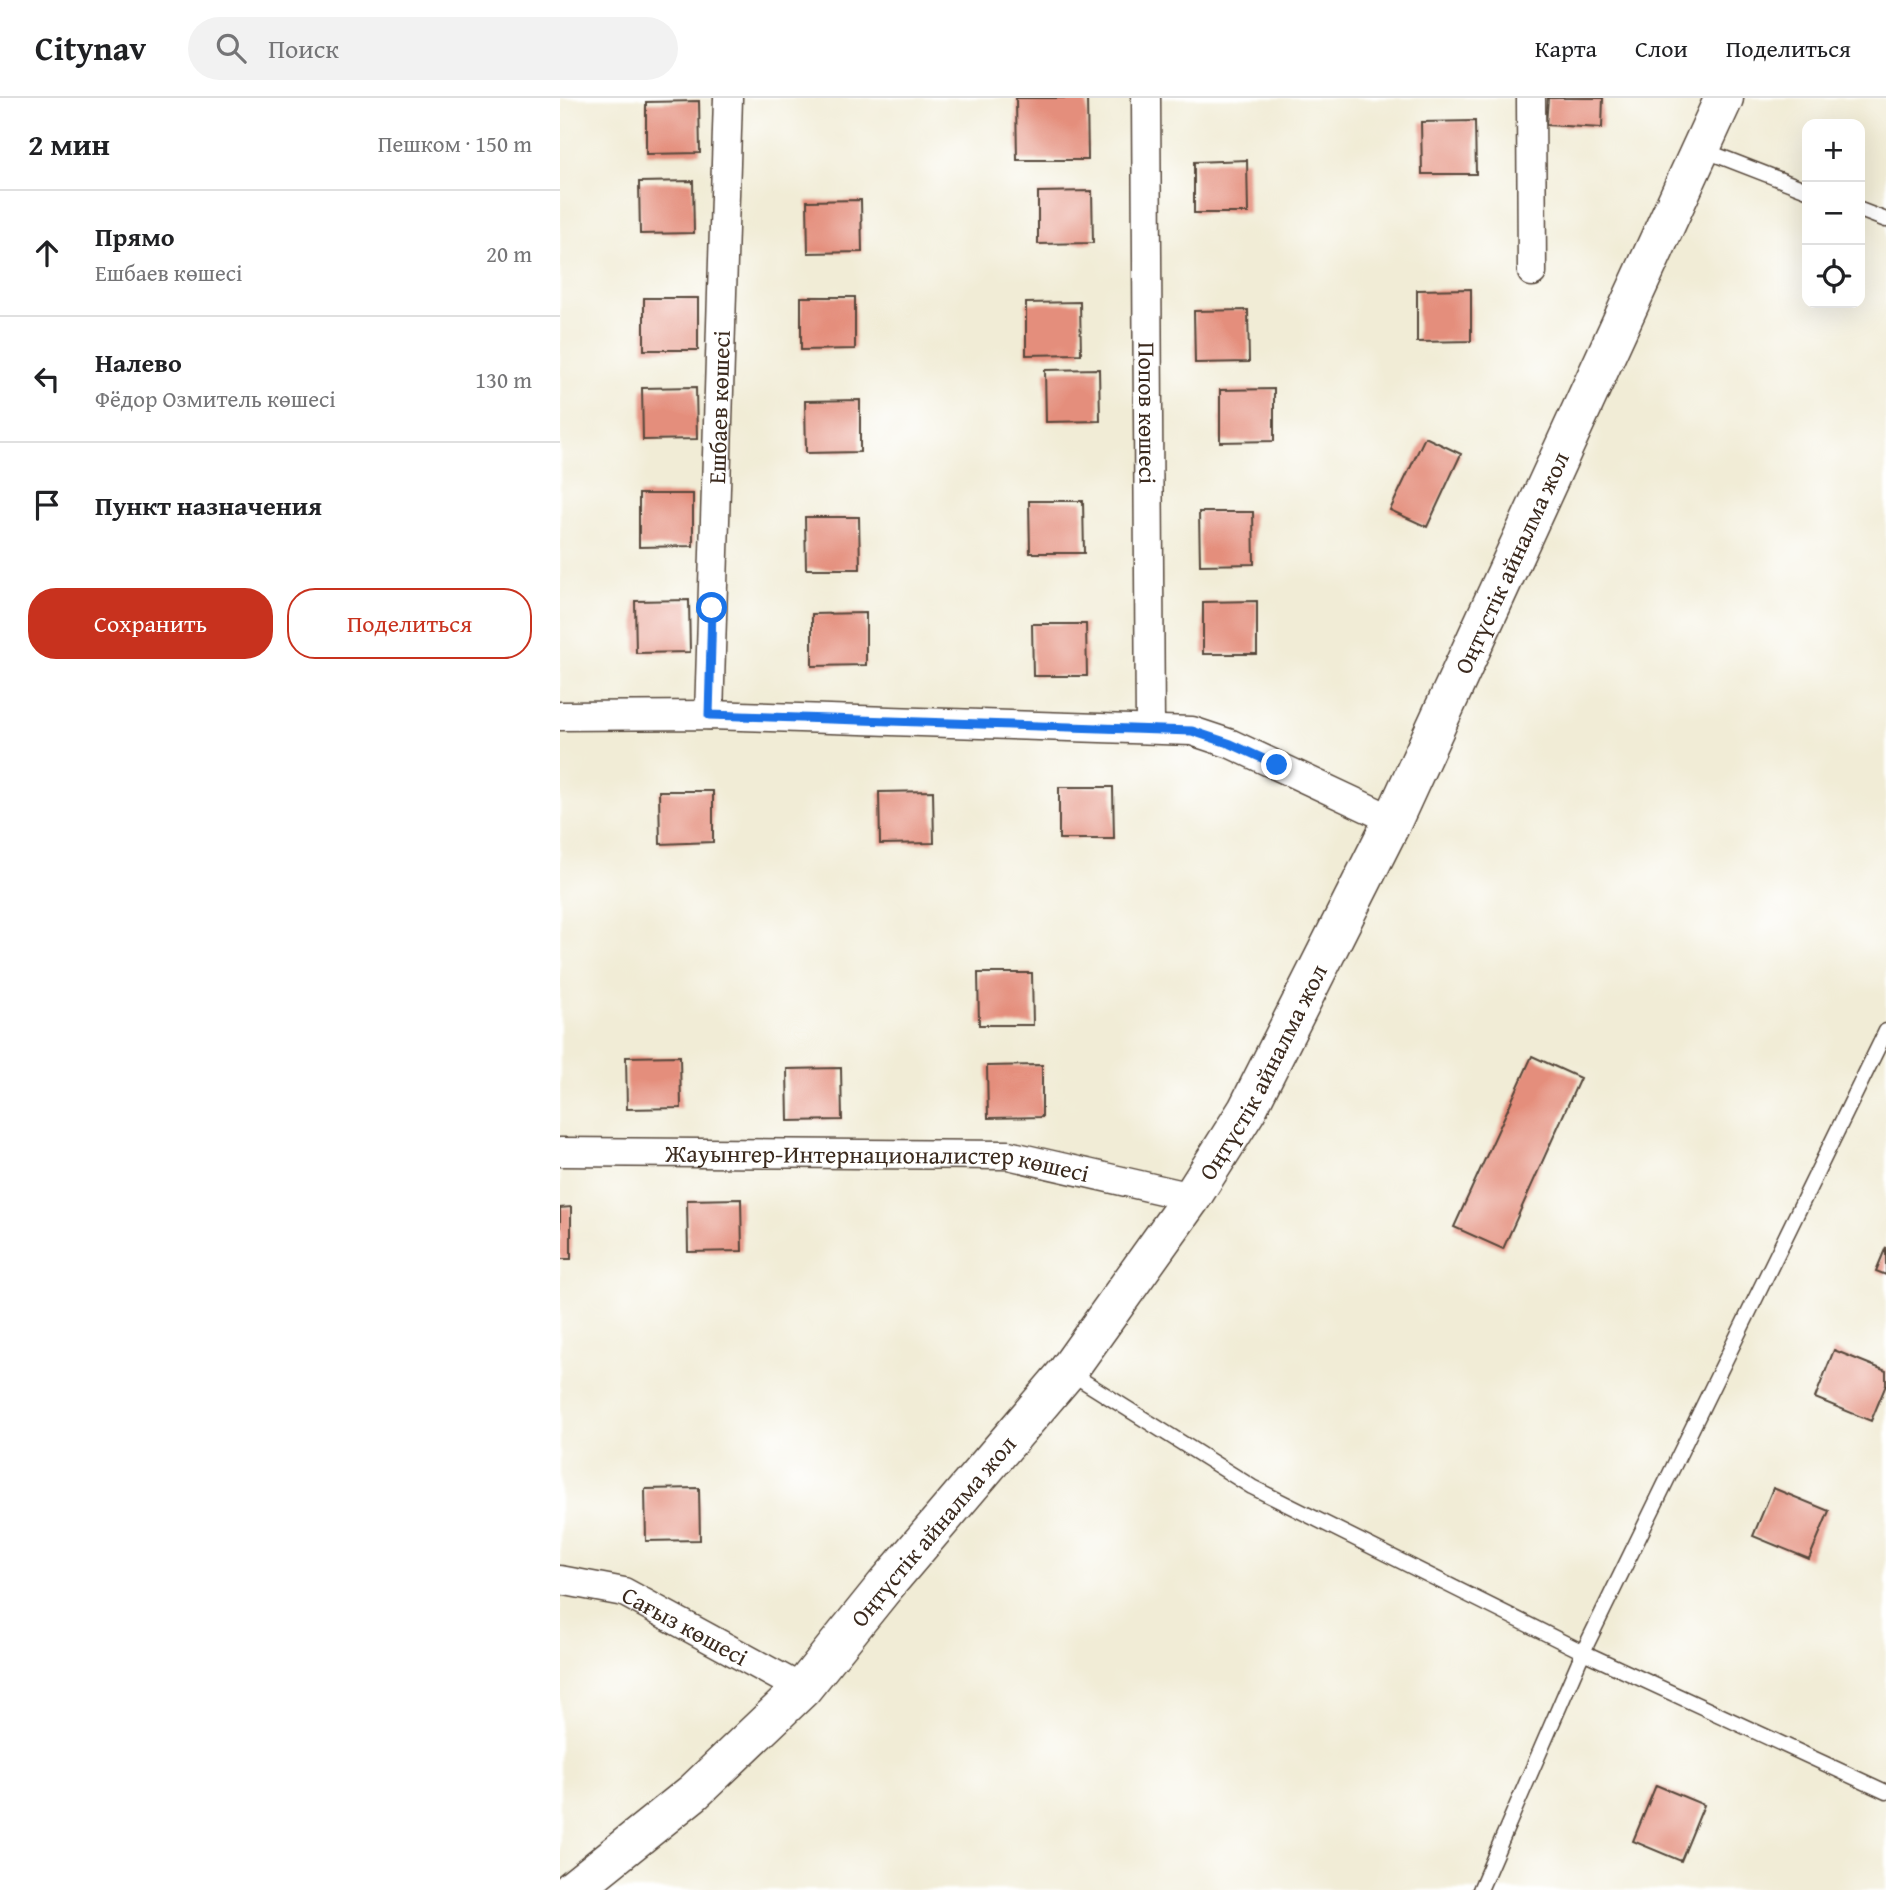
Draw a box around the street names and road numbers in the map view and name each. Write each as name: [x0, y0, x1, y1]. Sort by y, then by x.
street label: Ешбаев көшесі: [699, 329, 738, 485]
street label: Попов көшесі: [1130, 342, 1166, 484]
street label: Оңтүстік айналма жол: [1445, 445, 1577, 679]
street label: Оңтүстік айналма жол: [1190, 958, 1335, 1187]
street label: Жауынгер-Интернационалистер көшесі: [664, 1135, 1093, 1191]
street label: Оңтүстік айналма жол: [842, 1427, 1024, 1634]
street label: Сағыз көшесі: [616, 1577, 755, 1674]

